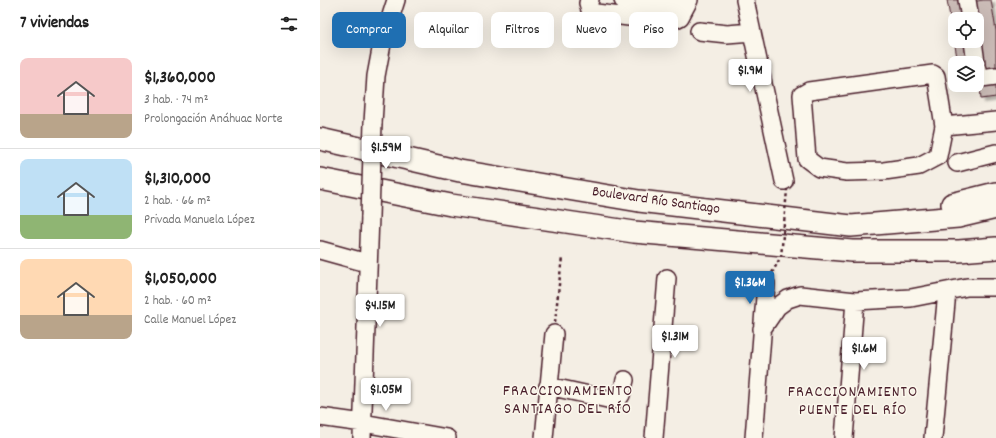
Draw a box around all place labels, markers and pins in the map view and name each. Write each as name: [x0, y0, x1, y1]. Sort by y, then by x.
pin: $1.9M: [722, 59, 778, 93]
pin: $1.59M: [353, 136, 419, 170]
pin: $1.36M: [717, 271, 783, 305]
pin: $4.15M: [347, 294, 413, 328]
pin: $1.31M: [642, 325, 708, 359]
pin: $1.6M: [836, 337, 892, 371]
pin: $1.05M: [353, 378, 419, 412]

